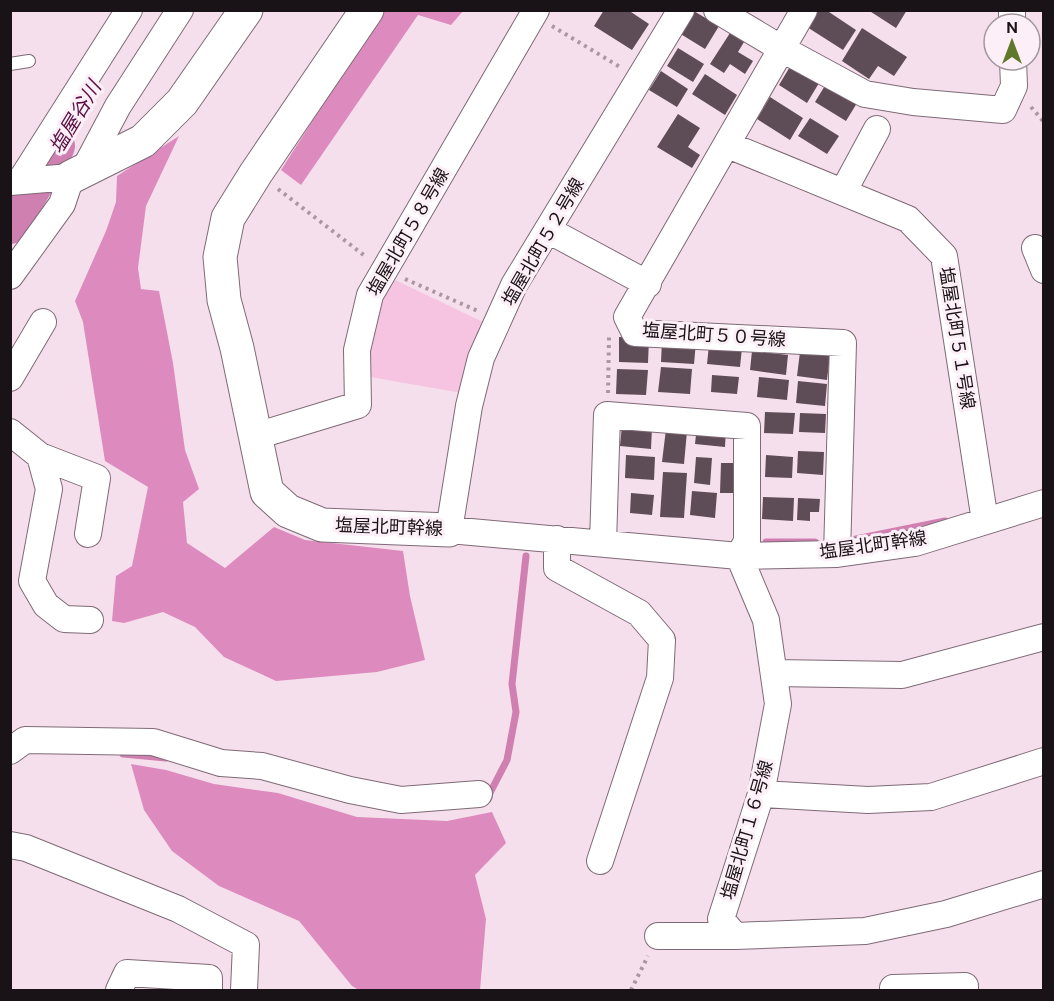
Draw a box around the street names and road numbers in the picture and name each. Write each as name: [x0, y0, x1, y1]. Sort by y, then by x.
street label: 塩屋北町５８号線: [362, 164, 454, 300]
street label: 塩屋北町５２号線: [497, 174, 589, 310]
street label: 塩屋北町５１号線: [934, 265, 980, 411]
street label: 塩屋北町５０号線: [641, 318, 787, 352]
street label: 塩屋北町幹線: [335, 513, 443, 541]
street label: 塩屋北町幹線: [818, 526, 928, 564]
street label: 塩屋北町１６号線: [716, 757, 778, 903]

